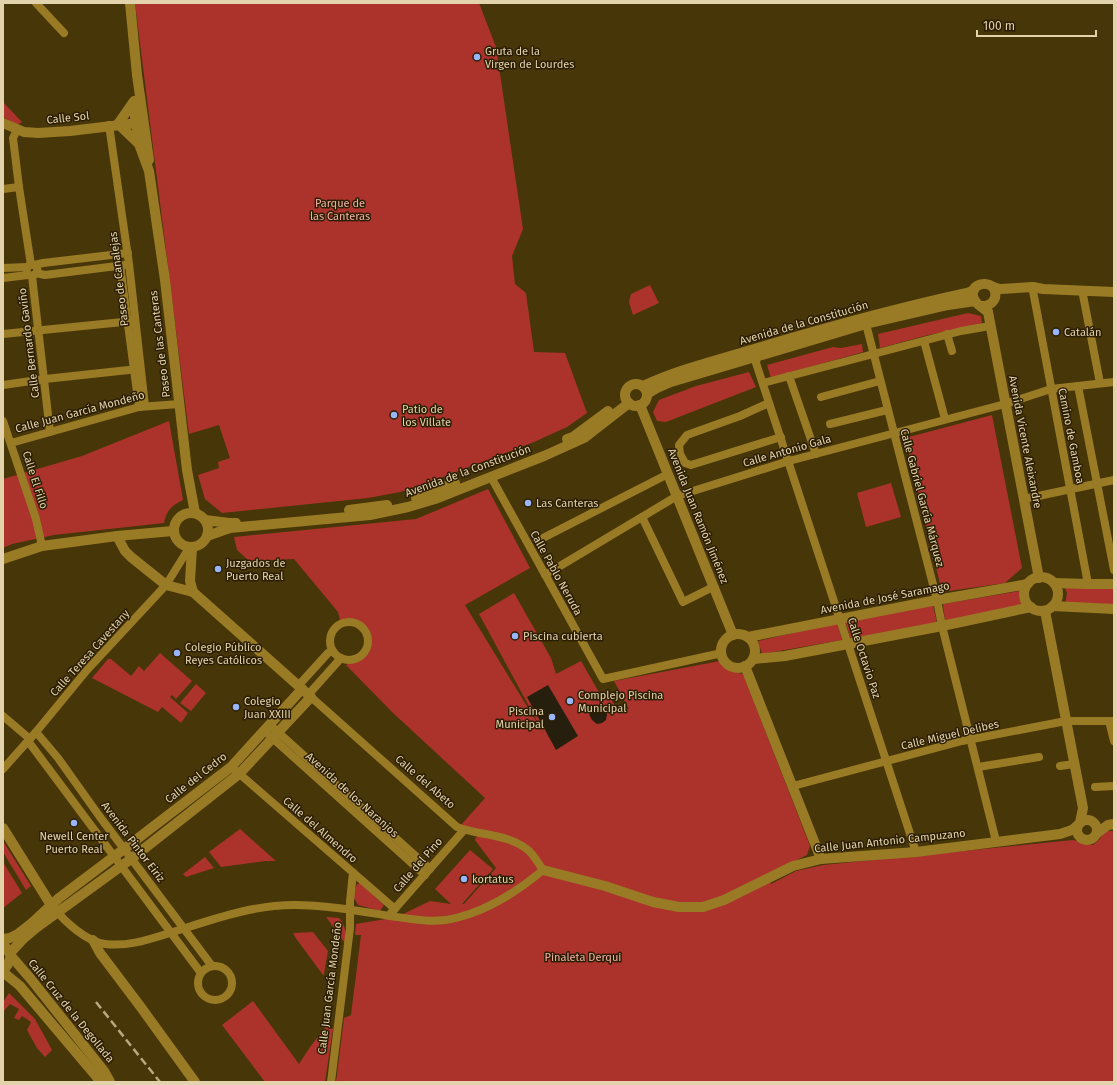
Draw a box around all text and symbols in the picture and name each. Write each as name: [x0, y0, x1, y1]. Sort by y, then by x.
scale bar: [977, 12, 1096, 38]
text: 100 m: [983, 19, 1015, 33]
place label: Gruta de la Virgen de Lourdes: [485, 45, 574, 71]
marker: Gruta de la Virgen de Lourdes: [472, 52, 482, 62]
street label: Calle Sol: [46, 109, 90, 127]
park label: Parque de las Canteras: [310, 197, 370, 223]
street label: Paseo de Canalejas: [107, 231, 131, 327]
street label: Calle Bernardo Gaviño: [16, 287, 42, 399]
street label: Paseo de las Canteras: [147, 290, 173, 398]
street label: Avenida de la Constitución: [738, 298, 870, 348]
place label: Catalán: [1064, 326, 1101, 339]
marker: Catalán: [1051, 327, 1061, 337]
street label: Avenida Vicente Aleixandre: [1006, 375, 1044, 509]
street label: Camino de Gamboa: [1055, 387, 1087, 485]
street label: Calle Juan García Mondeño: [14, 388, 146, 436]
place label: Patio de los Villate: [402, 403, 451, 429]
marker: Patio de los Villate: [389, 410, 399, 420]
street label: Calle Gabriel García Márquez: [897, 428, 947, 569]
street label: Calle Antonio Gala: [741, 432, 833, 470]
street label: Avenida de la Constitución: [403, 442, 533, 500]
street label: Avenida Juan Ramón Jiménez: [665, 447, 731, 586]
street label: Calle El Fillo: [20, 449, 50, 511]
place label: Las Canteras: [536, 497, 598, 510]
marker: Las Canteras: [523, 498, 533, 508]
street label: Calle Pablo Neruda: [527, 528, 585, 618]
place label: Juzgados de Puerto Real: [226, 557, 286, 583]
marker: Juzgados de Puerto Real: [213, 564, 223, 574]
street label: Avenida de José Saramago: [819, 579, 951, 617]
street label: Calle Teresa Cavestany: [48, 607, 133, 699]
street label: Calle Octavio Paz: [845, 616, 883, 700]
place label: Piscina cubierta: [523, 630, 603, 643]
marker: Piscina cubierta: [510, 631, 520, 641]
place label: Colegio Público Reyes Católicos: [185, 641, 262, 667]
marker: Colegio Público Reyes Católicos: [172, 648, 182, 658]
place label: Complejo Piscina Municipal: [578, 689, 663, 715]
place label: Colegio Juan XXIII: [244, 695, 291, 721]
marker: Complejo Piscina Municipal: [565, 696, 575, 706]
marker: Colegio Juan XXIII: [231, 702, 241, 712]
place label: Piscina Municipal: [496, 705, 544, 731]
marker: Piscina Municipal: [547, 712, 557, 722]
street label: Calle Miguel Delibes: [900, 717, 1000, 753]
street label: Calle del Cedro: [163, 750, 229, 806]
street label: Avenida de los Naranjos: [303, 750, 401, 840]
street label: Calle del Abeto: [392, 752, 458, 812]
street label: Calle del Almendro: [280, 794, 360, 866]
street label: Avenida Pintor Eiriz: [99, 799, 168, 885]
marker: Newell Center Puerto Real: [69, 818, 79, 828]
street label: Calle Juan Antonio Campuzano: [814, 827, 966, 855]
place label: Newell Center Puerto Real: [39, 830, 109, 856]
street label: Calle del Pino: [391, 835, 445, 895]
place label: kortatus: [472, 873, 514, 886]
marker: kortatus: [459, 874, 469, 884]
street label: Calle Juan García Mondeño: [315, 921, 345, 1055]
park label: Pinaleta Derqui: [545, 951, 621, 964]
street label: Calle Cruz de la Degollada: [25, 957, 117, 1065]

